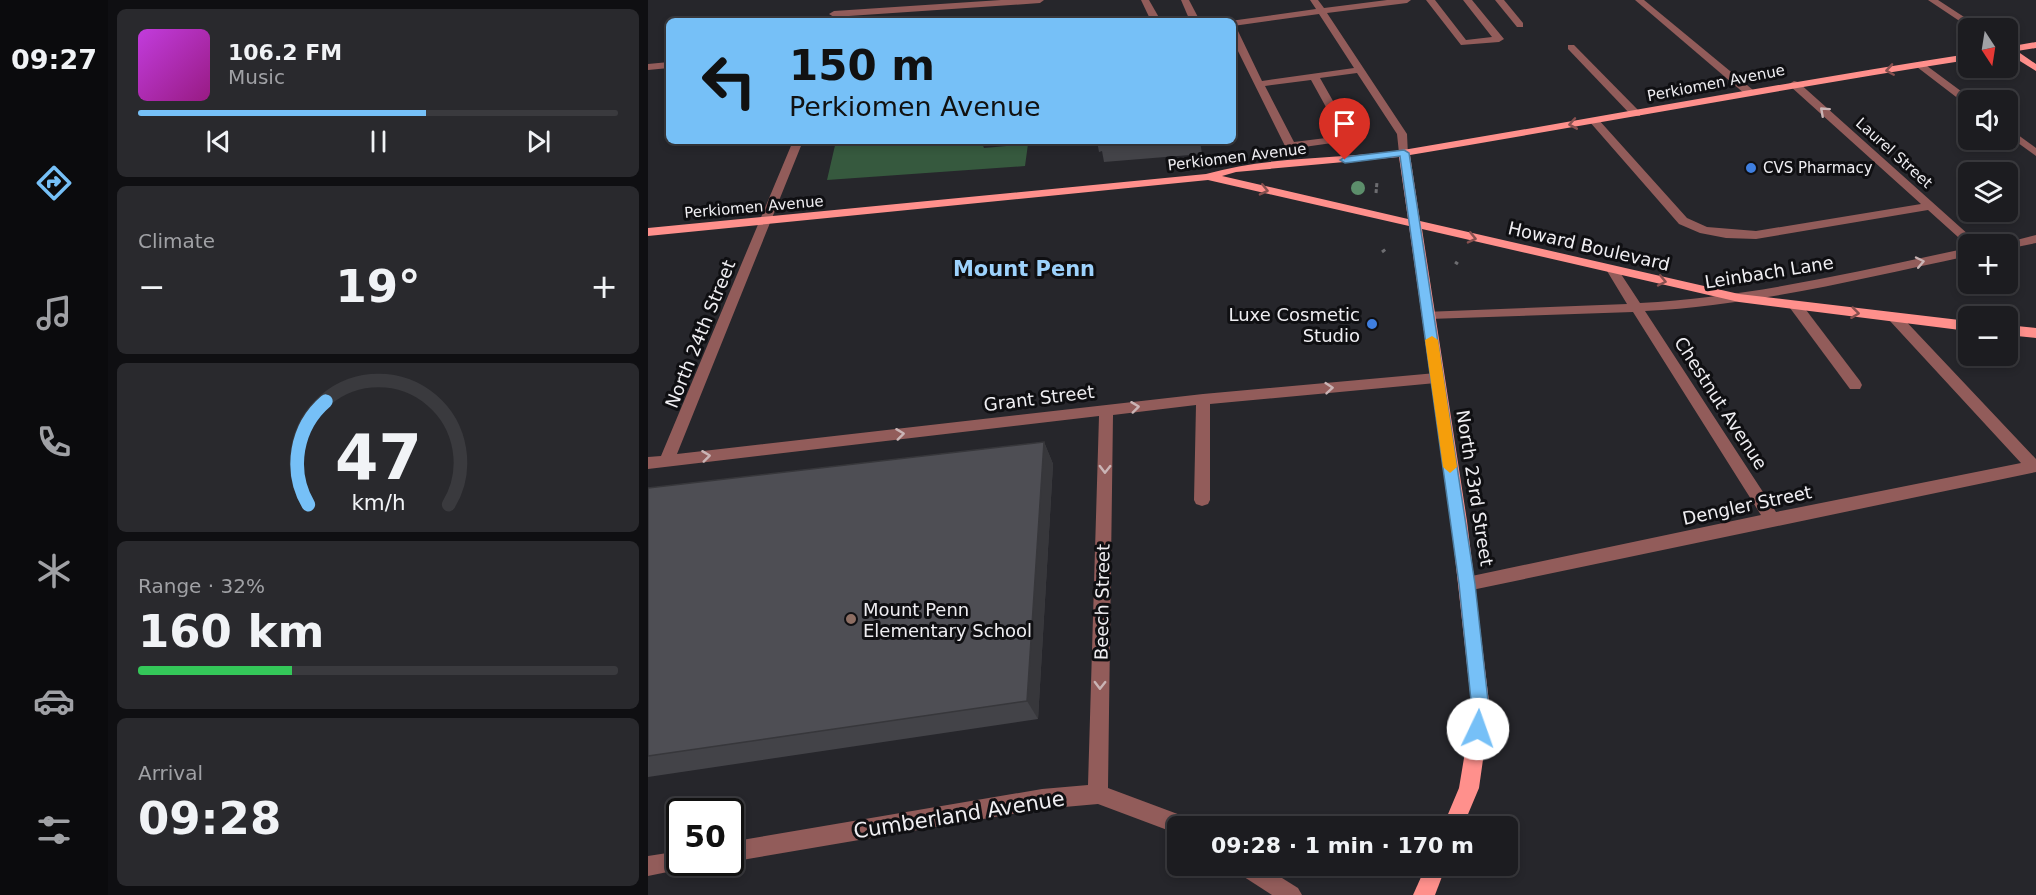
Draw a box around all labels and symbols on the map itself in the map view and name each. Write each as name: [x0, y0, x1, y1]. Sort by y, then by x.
north arrow: [1958, 18, 2018, 78]
street label: Perkiomen Avenue: [1646, 61, 1786, 105]
one-way arrow: [1885, 63, 1894, 75]
pin: [1319, 98, 1370, 160]
one-way arrow: [1820, 107, 1831, 118]
street label: Laurel Street: [1852, 114, 1936, 192]
one-way arrow: [1569, 118, 1578, 130]
street label: Perkiomen Avenue: [1167, 140, 1307, 174]
place label: CVS Pharmacy: [1763, 159, 1873, 177]
marker: CVS Pharmacy: [1744, 161, 1758, 175]
one-way arrow: [1258, 182, 1268, 195]
street label: Perkiomen Avenue: [684, 192, 824, 222]
street label: Howard Boulevard: [1506, 217, 1672, 275]
one-way arrow: [1467, 231, 1477, 244]
street label: Leinbach Lane: [1703, 251, 1835, 293]
one-way arrow: [1914, 256, 1924, 269]
street label: North 24th Street: [661, 257, 739, 411]
district label: Mount Penn: [953, 257, 1095, 281]
one-way arrow: [1657, 274, 1667, 287]
place label: Luxe Cosmetic Studio: [1228, 304, 1360, 346]
one-way arrow: [1850, 306, 1859, 318]
marker: Luxe Cosmetic Studio: [1365, 317, 1379, 331]
street label: Chestnut Avenue: [1670, 333, 1772, 473]
street label: Grant Street: [983, 381, 1095, 415]
one-way arrow: [1325, 382, 1334, 395]
one-way arrow: [1131, 401, 1140, 414]
street label: North 23rd Street: [1452, 408, 1498, 568]
one-way arrow: [895, 428, 904, 441]
one-way arrow: [702, 450, 711, 463]
one-way arrow: [1099, 464, 1111, 473]
street label: Dengler Street: [1680, 481, 1814, 529]
street label: Beech Street: [1090, 544, 1114, 660]
place label: Mount Penn Elementary School: [863, 599, 1032, 641]
marker: Mount Penn Elementary School: [844, 612, 858, 626]
one-way arrow: [1094, 680, 1107, 689]
position arrow: [1446, 697, 1510, 761]
street label: Cumberland Avenue: [852, 786, 1066, 844]
speed limit sign: 50: [666, 798, 744, 876]

